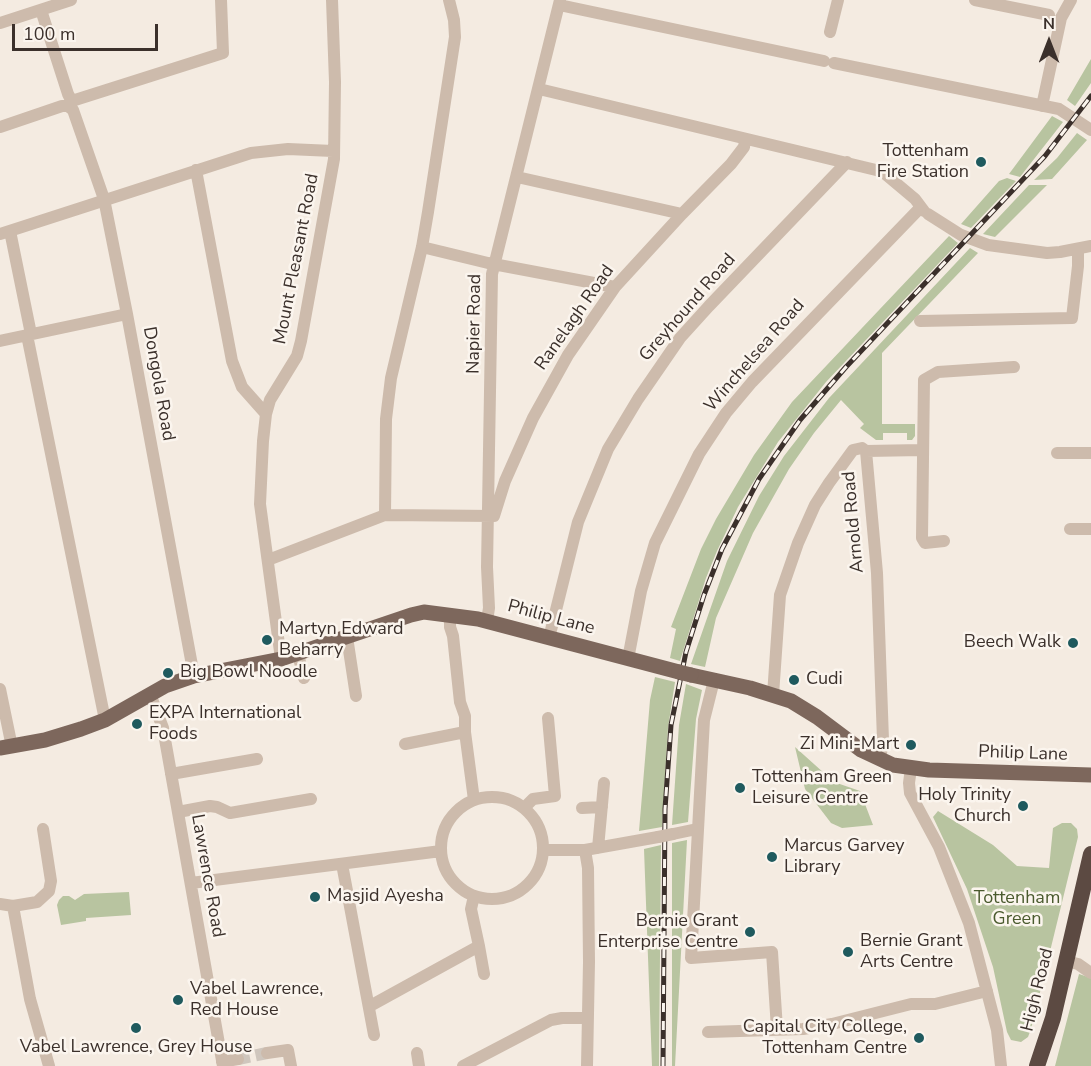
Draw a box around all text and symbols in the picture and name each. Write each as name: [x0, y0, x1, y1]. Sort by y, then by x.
scale bar: [15, 12, 160, 50]
north arrow: [1019, 12, 1079, 72]
text: N: [1043, 13, 1055, 35]
text: 100 m: [23, 22, 75, 46]
place label: Tottenham Fire Station: [877, 141, 969, 184]
marker: Tottenham Fire Station: [974, 155, 988, 169]
street label: Mount Pleasant Road: [270, 172, 324, 346]
street label: Greyhound Road: [635, 250, 741, 366]
street label: Ranelagh Road: [531, 261, 619, 375]
street label: Napier Road: [463, 274, 487, 374]
street label: Winchelsea Road: [700, 295, 810, 417]
street label: Dongola Road: [137, 325, 179, 443]
street label: Arnold Road: [839, 470, 869, 574]
street label: Philip Lane: [505, 596, 597, 640]
place label: Martyn Edward Beharry: [279, 619, 404, 662]
place label: Beech Walk: [964, 632, 1061, 654]
marker: Martyn Edward Beharry: [260, 633, 274, 647]
marker: Beech Walk: [1066, 636, 1080, 650]
place label: Big Bowl Noodle: [180, 662, 317, 684]
marker: Big Bowl Noodle: [161, 666, 175, 680]
place label: Cudi: [806, 669, 843, 691]
marker: Cudi: [787, 673, 801, 687]
place label: EXPA International Foods: [149, 703, 301, 746]
marker: EXPA International Foods: [130, 717, 144, 731]
place label: Zi Mini-Mart: [800, 734, 899, 756]
marker: Zi Mini-Mart: [904, 738, 918, 752]
street label: Philip Lane: [978, 742, 1068, 766]
place label: Tottenham Green Leisure Centre: [752, 767, 892, 810]
marker: Tottenham Green Leisure Centre: [733, 781, 747, 795]
place label: Holy Trinity Church: [918, 785, 1011, 828]
marker: Holy Trinity Church: [1016, 799, 1030, 813]
street label: Lawrence Road: [186, 813, 228, 939]
place label: Marcus Garvey Library: [784, 836, 904, 878]
marker: Marcus Garvey Library: [765, 850, 779, 864]
place label: Masjid Ayesha: [327, 886, 444, 908]
park label: Tottenham Green: [974, 888, 1060, 930]
marker: Masjid Ayesha: [308, 890, 322, 904]
place label: Bernie Grant Enterprise Centre: [598, 911, 738, 954]
marker: Bernie Grant Enterprise Centre: [743, 925, 757, 939]
place label: Bernie Grant Arts Centre: [860, 931, 962, 974]
marker: Bernie Grant Arts Centre: [841, 945, 855, 959]
street label: High Road: [1017, 946, 1059, 1034]
place label: Vabel Lawrence, Red House: [190, 979, 323, 1022]
marker: Vabel Lawrence, Red House: [171, 993, 185, 1007]
place label: Capital City College, Tottenham Centre: [743, 1017, 907, 1060]
marker: Vabel Lawrence, Grey House: [129, 1021, 143, 1035]
marker: Capital City College, Tottenham Centre: [912, 1031, 926, 1045]
place label: Vabel Lawrence, Grey House: [20, 1037, 252, 1059]

